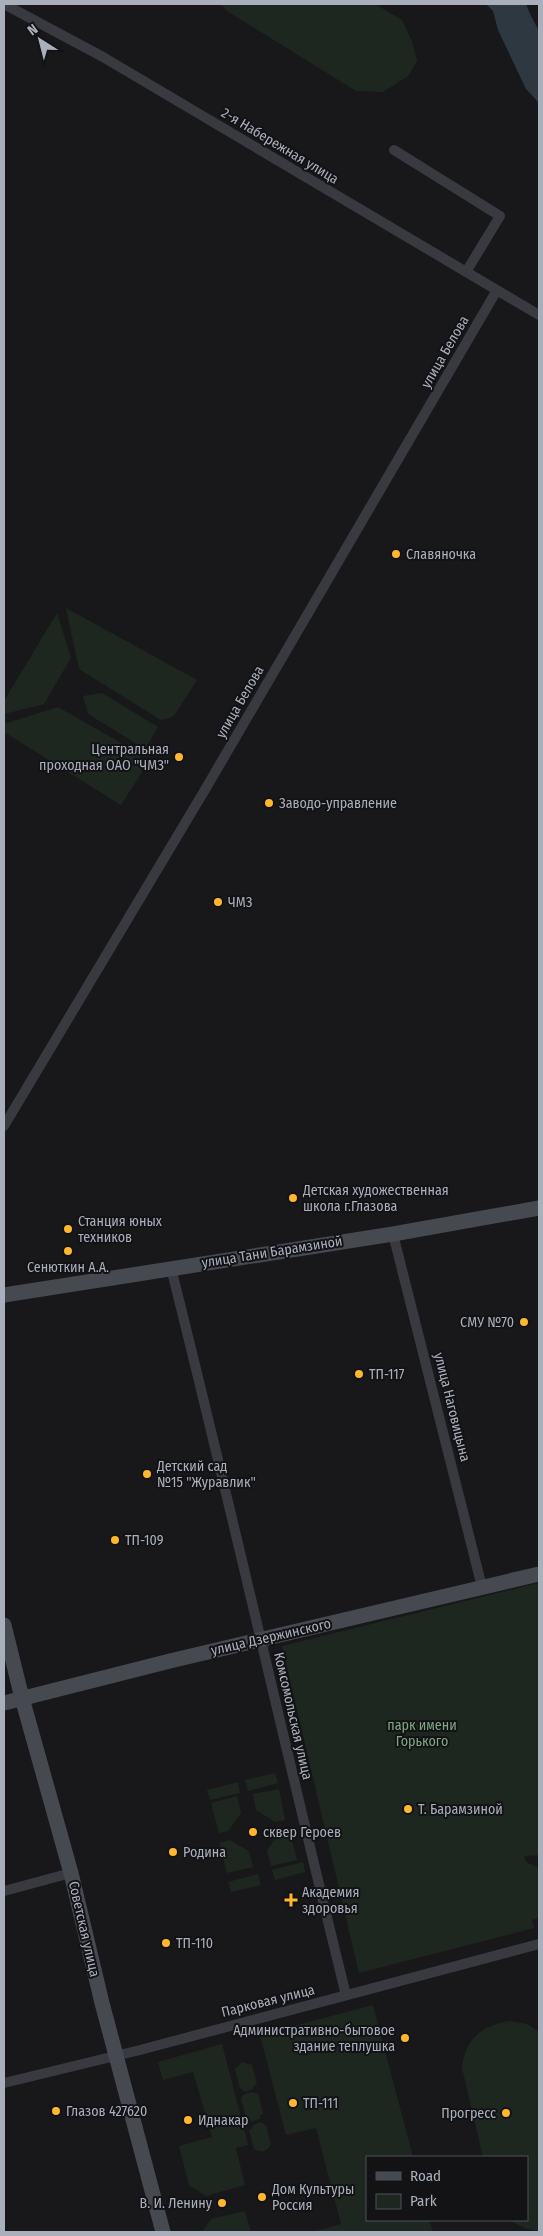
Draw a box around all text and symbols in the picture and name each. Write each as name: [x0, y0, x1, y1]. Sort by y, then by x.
north arrow: [15, 15, 65, 65]
text: N: [24, 21, 41, 39]
street label: 2-я Набережная улица: [218, 104, 342, 188]
street label: улица Белова: [417, 313, 473, 391]
place label: Славяночка: [406, 546, 476, 563]
marker: Славяночка: [390, 548, 402, 560]
street label: улица Белова: [212, 663, 268, 741]
place label: Центральная проходная ОАО "ЧМЗ": [39, 741, 169, 774]
marker: Центральная проходная ОАО "ЧМЗ": [173, 751, 185, 763]
place label: Заводо-управление: [279, 795, 397, 812]
marker: Заводо-управление: [263, 797, 275, 809]
place label: ЧМЗ: [228, 894, 253, 911]
marker: ЧМЗ: [212, 896, 224, 908]
place label: Детская художественная школа г.Глазова: [302, 1182, 449, 1215]
marker: Детская художественная школа г.Глазова: [287, 1192, 299, 1204]
place label: Станция юных техников: [78, 1213, 163, 1246]
marker: Станция юных техников: [62, 1223, 74, 1235]
street label: улица Тани Барамзиной: [200, 1232, 344, 1272]
marker: Сенюткин А.А.: [62, 1245, 74, 1257]
place label: Сенюткин А.А.: [27, 1259, 109, 1276]
place label: СМУ №70: [460, 1314, 514, 1331]
marker: СМУ №70: [518, 1316, 530, 1328]
street label: улица Наговицына: [430, 1351, 474, 1463]
place label: ТП-117: [369, 1366, 405, 1383]
marker: ТП-117: [353, 1368, 365, 1380]
place label: Детский сад №15 "Журавлик": [156, 1458, 256, 1491]
marker: Детский сад №15 "Журавлик": [141, 1468, 153, 1480]
place label: ТП-109: [125, 1532, 164, 1549]
marker: ТП-109: [109, 1534, 121, 1546]
street label: улица Дзержинского: [209, 1615, 333, 1659]
street label: Комсомольская улица: [270, 1651, 316, 1781]
park label: парк имени Горького: [387, 1717, 457, 1750]
place label: Т. Барамзиной: [418, 1801, 503, 1818]
marker: Т. Барамзиной: [402, 1803, 414, 1815]
place label: сквер Героев: [263, 1824, 341, 1841]
marker: сквер Героев: [247, 1826, 259, 1838]
place label: Родина: [183, 1844, 226, 1861]
marker: Родина: [167, 1846, 179, 1858]
street label: Советская улица: [65, 1880, 103, 1979]
place label: Академия здоровья: [302, 1884, 360, 1917]
marker: Академия здоровья: [284, 1893, 298, 1907]
place label: ТП-110: [176, 1935, 213, 1952]
marker: ТП-110: [160, 1937, 172, 1949]
street label: Парковая улица: [220, 1981, 317, 2021]
place label: Административно-бытовое здание теплушка: [233, 2022, 395, 2055]
marker: Административно-бытовое здание теплушка: [399, 2032, 411, 2044]
place label: ТП-111: [303, 2095, 338, 2112]
marker: ТП-111: [287, 2097, 299, 2109]
place label: Глазов 427620: [66, 2103, 147, 2120]
marker: Глазов 427620: [50, 2105, 62, 2117]
place label: Прогресс: [441, 2105, 496, 2122]
marker: Прогресс: [500, 2107, 512, 2119]
place label: Иднакар: [198, 2112, 249, 2129]
marker: Иднакар: [182, 2114, 194, 2126]
legend: [366, 2156, 528, 2221]
text: Road: [410, 2167, 441, 2185]
place label: Дом Культуры Россия: [271, 2181, 354, 2214]
marker: Дом Культуры Россия: [256, 2191, 268, 2203]
text: Park: [410, 2192, 437, 2210]
place label: В. И. Ленину: [139, 2195, 213, 2212]
marker: В. И. Ленину: [216, 2197, 228, 2209]

